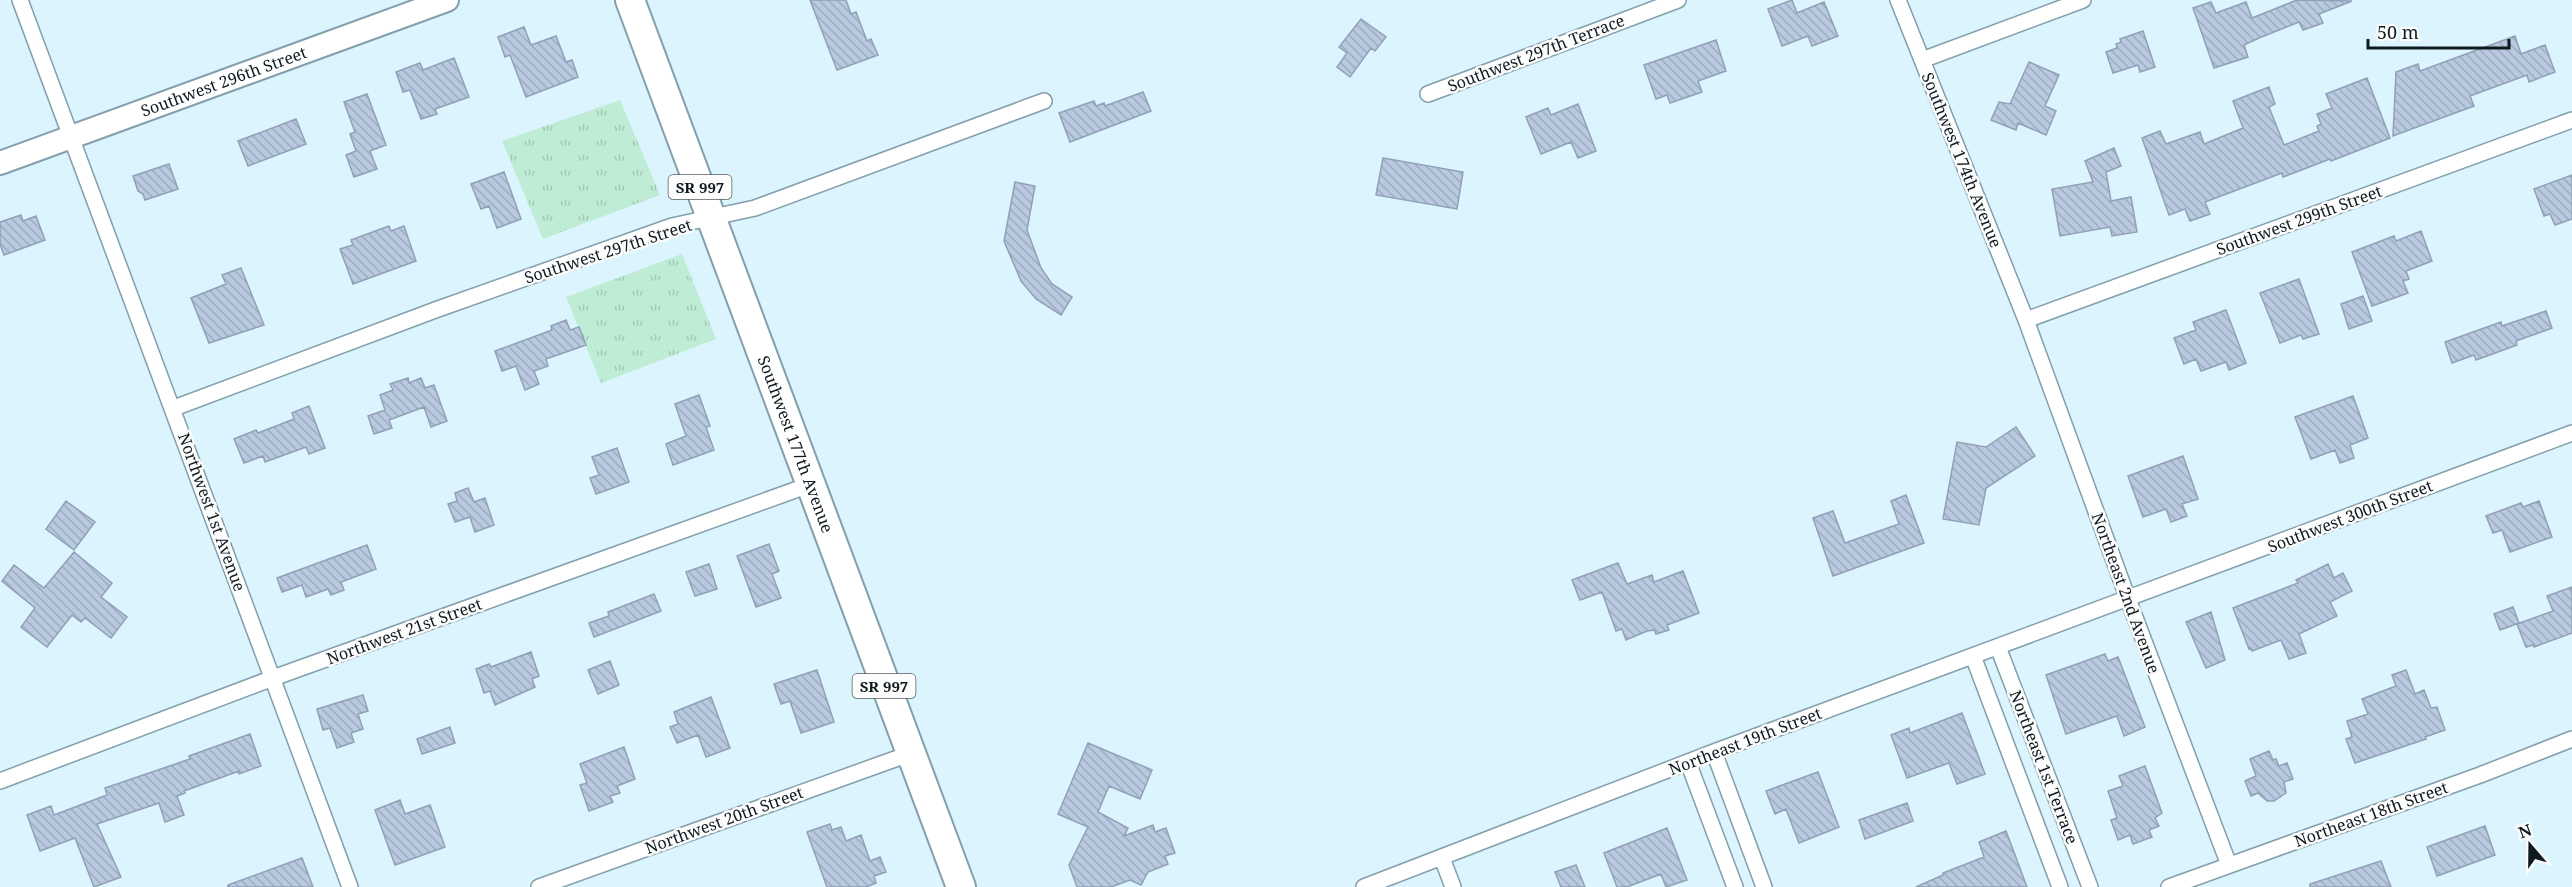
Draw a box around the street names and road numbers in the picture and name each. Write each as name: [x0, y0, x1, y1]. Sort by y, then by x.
street label: Southwest 297th Terrace: [1444, 9, 1628, 97]
street label: Southwest 296th Street: [138, 41, 310, 122]
street label: Southwest 174th Avenue: [1917, 69, 2007, 251]
road number: SR 997: [668, 175, 732, 199]
street label: Southwest 299th Street: [2213, 180, 2385, 260]
street label: Southwest 297th Street: [522, 213, 695, 288]
street label: Southwest 177th Avenue: [753, 352, 839, 536]
street label: Northwest 1st Avenue: [173, 430, 251, 594]
street label: Southwest 300th Street: [2265, 474, 2436, 558]
street label: Northeast 2nd Avenue: [2087, 509, 2165, 677]
street label: Northwest 21st Street: [323, 593, 485, 669]
road number: SR 997: [852, 674, 916, 698]
street label: Northeast 1st Terrace: [2005, 687, 2083, 847]
street label: Northeast 19th Street: [1666, 702, 1825, 780]
street label: Northeast 18th Street: [2291, 776, 2451, 852]
street label: Northwest 20th Street: [642, 781, 806, 859]

